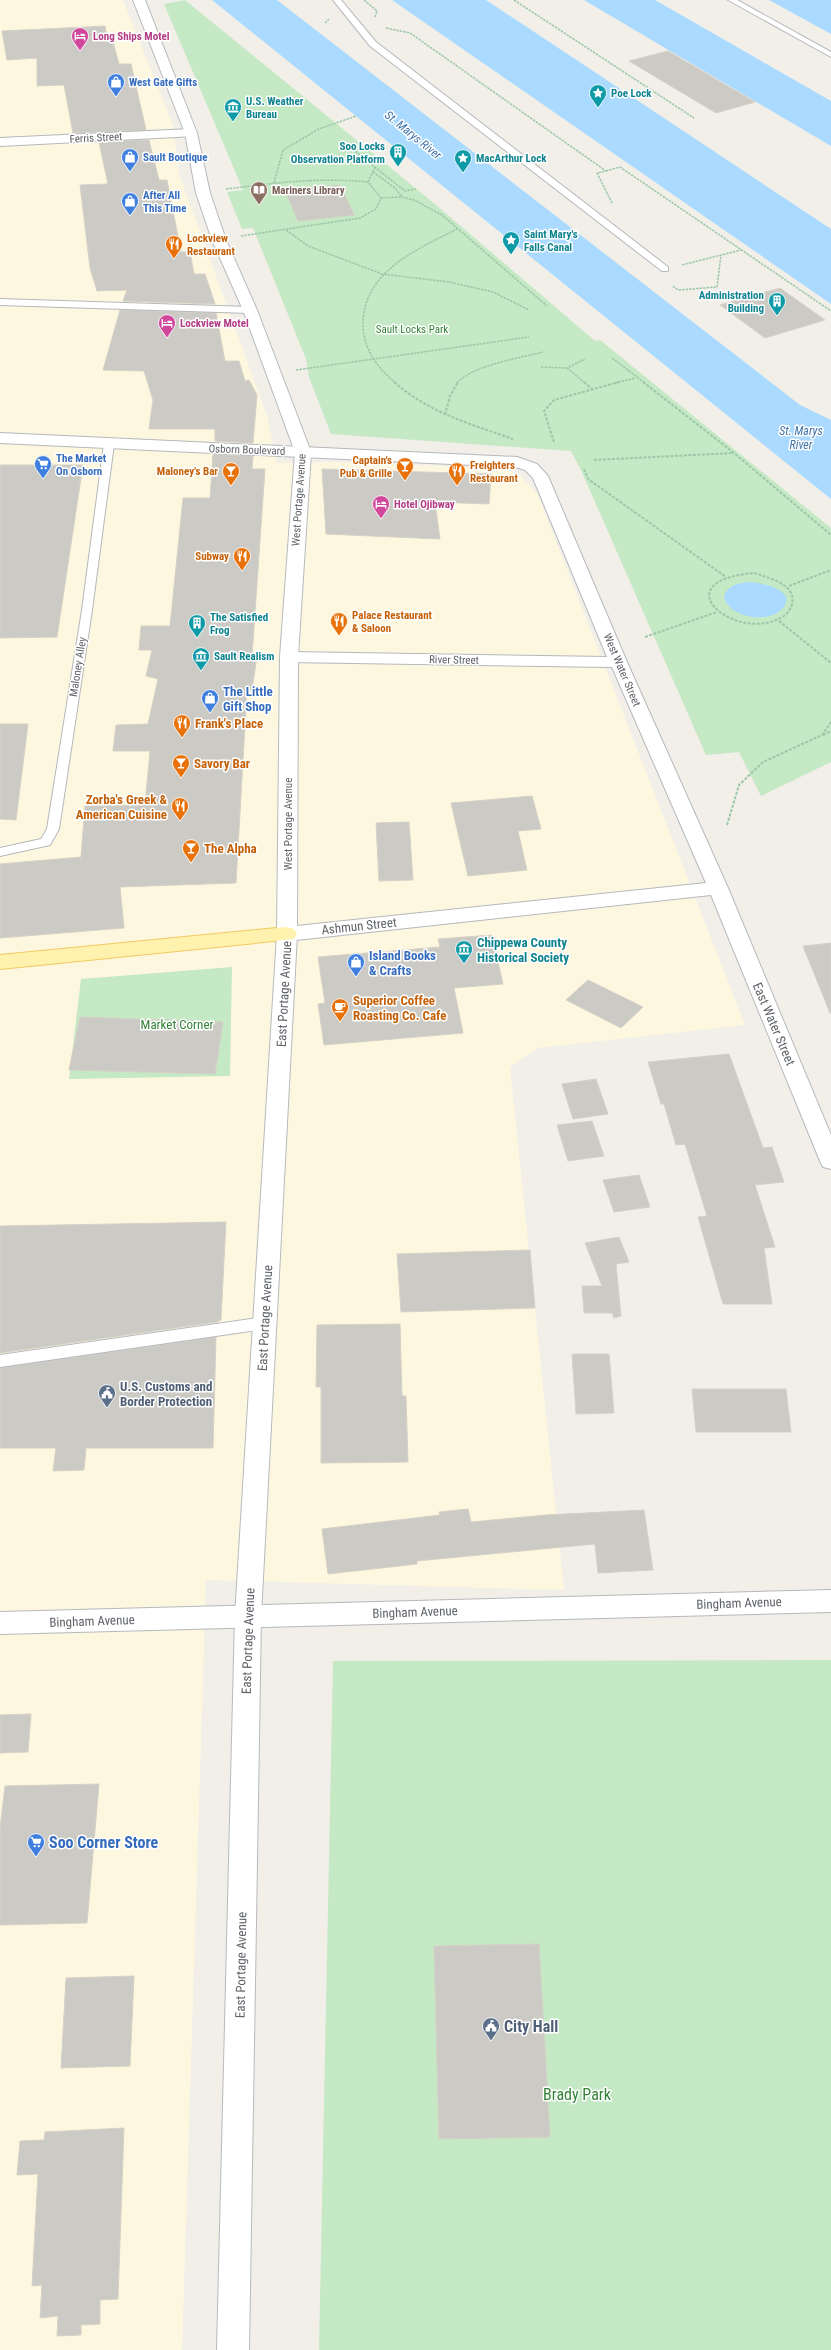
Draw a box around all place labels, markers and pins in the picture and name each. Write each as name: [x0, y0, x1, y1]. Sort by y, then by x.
hotel icon: Long Ships Motel: [70, 26, 90, 51]
place label: Long Ships Motel: [93, 30, 170, 43]
shop icon: West Gate Gifts: [106, 72, 126, 97]
place label: West Gate Gifts: [129, 76, 197, 89]
place icon: Poe Lock: [588, 83, 608, 108]
place label: Poe Lock: [611, 87, 652, 100]
place label: U.S. Weather Bureau: [246, 95, 304, 121]
museum icon: U.S. Weather Bureau: [223, 97, 243, 122]
place label: Soo Locks Observation Platform: [291, 140, 385, 166]
building icon: Soo Locks Observation Platform: [388, 142, 408, 167]
shop icon: Sault Boutique: [120, 147, 140, 172]
place icon: MacArthur Lock: [453, 148, 473, 173]
place label: Sault Boutique: [143, 151, 208, 164]
place label: MacArthur Lock: [476, 152, 547, 165]
library icon: Mariners Library: [249, 180, 269, 205]
place label: Mariners Library: [272, 184, 345, 197]
place label: After All This Time: [143, 189, 187, 215]
shop icon: After All This Time: [120, 191, 140, 216]
place label: Saint Mary's Falls Canal: [524, 228, 578, 254]
place icon: Saint Mary's Falls Canal: [501, 230, 521, 255]
place label: Lockview Restaurant: [187, 232, 235, 258]
restaurant icon: Lockview Restaurant: [164, 234, 184, 259]
place label: Administration Building: [699, 289, 764, 315]
building icon: Administration Building: [767, 291, 787, 316]
hotel icon: Lockview Motel: [157, 313, 177, 338]
place label: Lockview Motel: [180, 317, 249, 330]
place label: The Market On Osborn: [56, 452, 107, 478]
supermarket icon: The Market On Osborn: [33, 454, 53, 479]
place label: Captain's Pub & Grille: [340, 454, 392, 480]
bar icon: Captain's Pub & Grille: [395, 456, 415, 481]
place label: Freighters Restaurant: [470, 459, 518, 485]
bar icon: Maloney's Bar: [221, 461, 241, 486]
restaurant icon: Freighters Restaurant: [447, 461, 467, 486]
place label: Maloney's Bar: [157, 465, 218, 478]
hotel icon: Hotel Ojibway: [371, 494, 391, 519]
place label: Hotel Ojibway: [394, 498, 455, 511]
restaurant icon: Subway: [232, 546, 252, 571]
place label: Subway: [195, 550, 229, 563]
place label: Palace Restaurant & Saloon: [352, 609, 433, 635]
place label: The Satisfied Frog: [210, 611, 268, 637]
restaurant icon: Palace Restaurant & Saloon: [329, 611, 349, 636]
building icon: The Satisfied Frog: [187, 613, 207, 638]
museum icon: Sault Realism: [191, 646, 211, 671]
place label: Sault Realism: [214, 650, 274, 663]
place label: The Little Gift Shop: [223, 684, 273, 714]
shop icon: The Little Gift Shop: [200, 688, 220, 713]
restaurant icon: Frank's Place: [172, 713, 192, 738]
place label: Frank's Place: [195, 716, 263, 731]
bar icon: Savory Bar: [171, 753, 191, 778]
place label: Savory Bar: [194, 756, 251, 771]
place label: Zorba's Greek & American Cuisine: [76, 792, 167, 822]
restaurant icon: Zorba's Greek & American Cuisine: [170, 796, 190, 821]
bar icon: The Alpha: [181, 838, 201, 863]
place label: The Alpha: [204, 841, 257, 856]
place label: Chippewa County Historical Society: [477, 935, 569, 965]
museum icon: Chippewa County Historical Society: [454, 939, 474, 964]
place label: Island Books & Crafts: [369, 948, 436, 978]
shop icon: Island Books & Crafts: [346, 952, 366, 977]
place label: Superior Coffee Roasting Co. Cafe: [353, 993, 446, 1023]
cafe icon: Superior Coffee Roasting Co. Cafe: [330, 997, 350, 1022]
place label: U.S. Customs and Border Protection: [120, 1379, 212, 1409]
public building icon: U.S. Customs and Border Protection: [97, 1383, 117, 1408]
supermarket icon: Soo Corner Store: [26, 1832, 46, 1857]
place label: Soo Corner Store: [49, 1833, 159, 1852]
public building icon: City Hall: [481, 2016, 501, 2041]
place label: City Hall: [504, 2017, 558, 2036]

